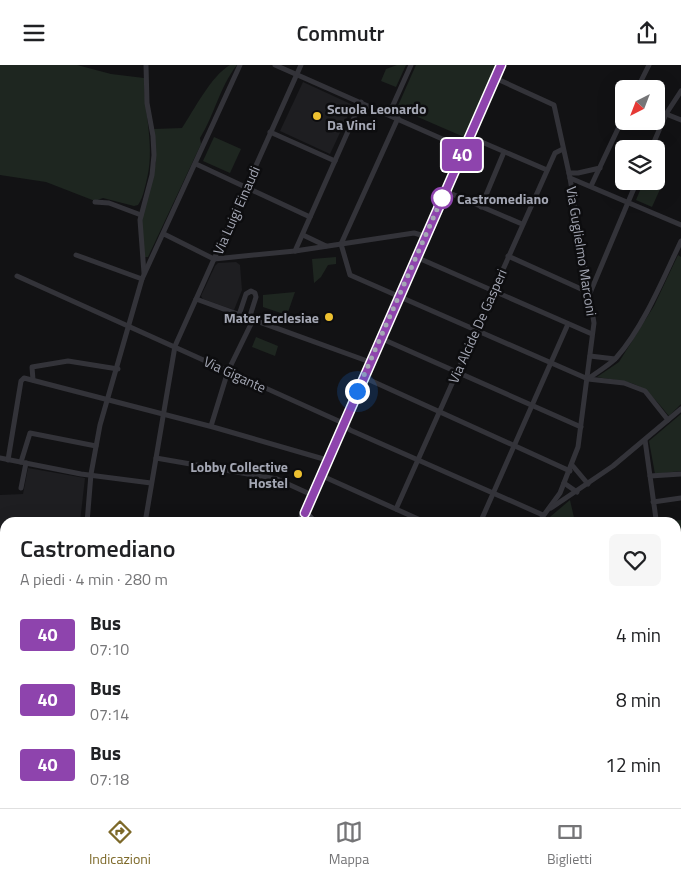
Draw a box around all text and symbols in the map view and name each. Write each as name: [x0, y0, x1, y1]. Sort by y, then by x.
text: Commutr: [296, 16, 385, 50]
icon: menu: [20, 19, 48, 47]
icon: share: [633, 19, 661, 47]
north arrow: [615, 80, 665, 130]
map controls: [615, 80, 665, 190]
place label: Scuola Leonardo Da Vinci: [327, 98, 427, 135]
marker: Scuola Leonardo Da Vinci: [311, 110, 323, 122]
line badge: 40: [440, 139, 484, 171]
button: layers: [615, 140, 665, 190]
text: 40: [452, 141, 472, 168]
street label: Via Luigi Einaudi: [207, 162, 265, 258]
street label: Via Guglielmo Marconi: [561, 185, 603, 317]
marker: Castromediano: [431, 187, 453, 209]
place label: Castromediano: [457, 188, 549, 209]
street label: Via Alcide De Gasperi: [442, 265, 512, 387]
place label: Mater Ecclesiae: [224, 307, 319, 328]
marker: Mater Ecclesiae: [323, 311, 335, 323]
street label: Via Gigante: [200, 350, 270, 398]
your location: [345, 379, 370, 404]
place label: Lobby Collective Hostel: [190, 456, 288, 493]
marker: Lobby Collective Hostel: [292, 468, 304, 480]
text: Castromediano: [20, 530, 175, 566]
button: heart: [609, 534, 661, 586]
text: A piedi · 4 min · 280 m: [20, 567, 168, 591]
text: Bus: [90, 608, 121, 637]
text: 4 min: [616, 620, 661, 649]
text: 40: [37, 621, 58, 648]
text: 07:10: [90, 637, 129, 661]
text: Bus: [90, 673, 121, 702]
text: 8 min: [616, 685, 661, 714]
text: 40: [37, 686, 58, 713]
text: 07:14: [90, 702, 129, 726]
text: Bus: [90, 738, 121, 767]
text: 12 min: [605, 750, 661, 779]
text: 40: [37, 751, 58, 778]
text: 07:18: [90, 767, 129, 791]
tab: Indicazioni: [89, 818, 151, 869]
tab: Mappa: [329, 818, 369, 869]
tab: Biglietti: [547, 818, 592, 869]

